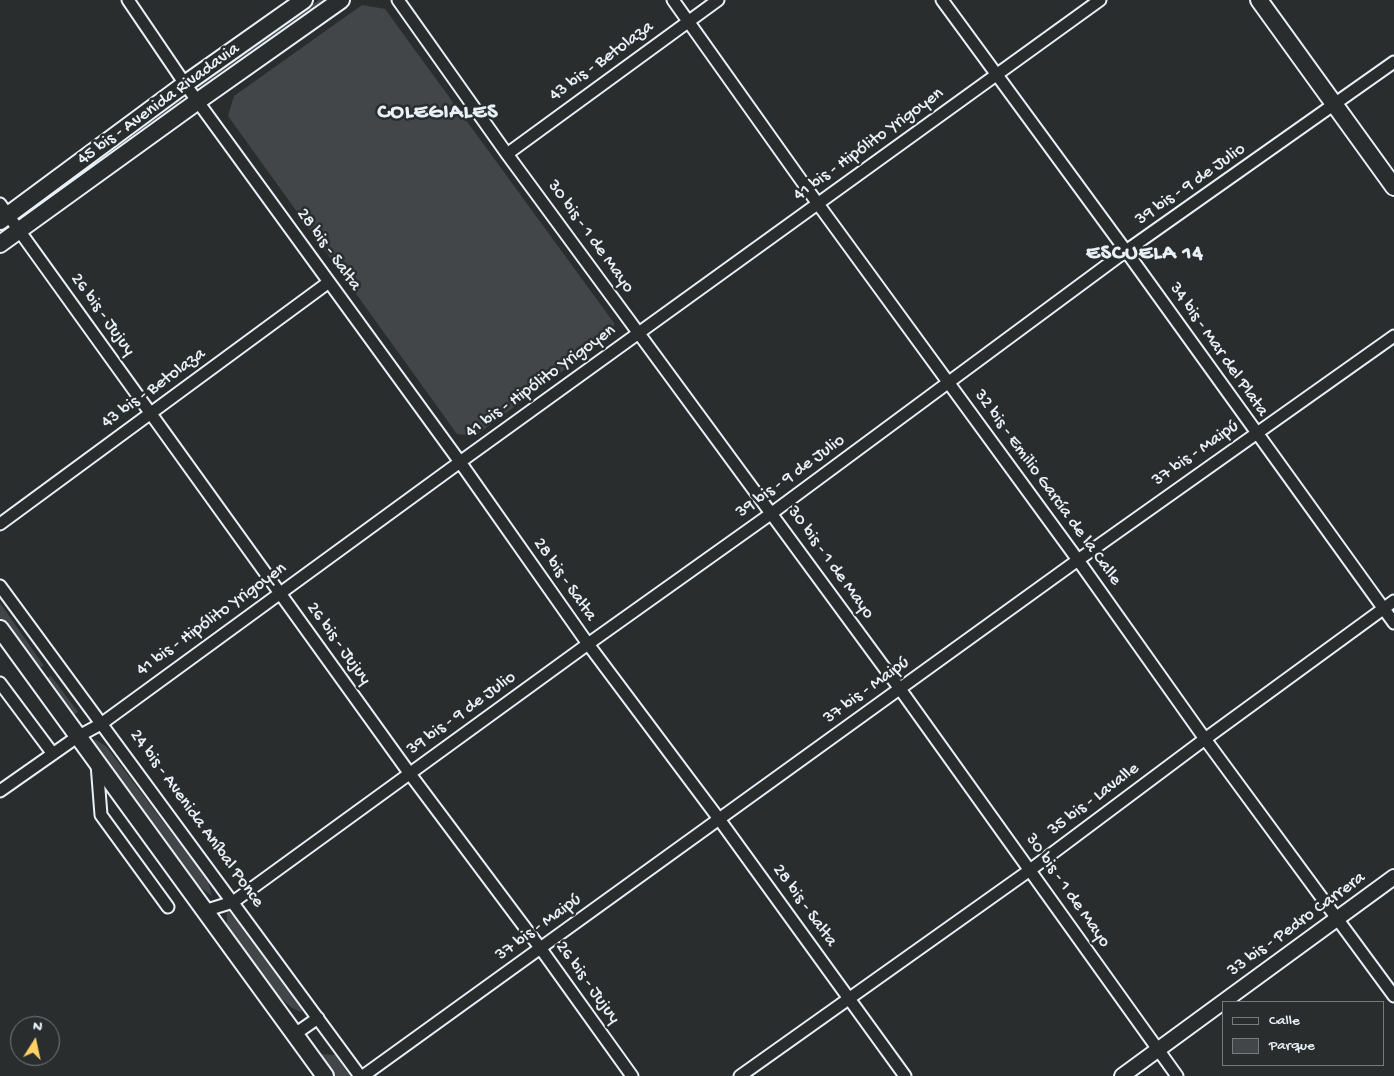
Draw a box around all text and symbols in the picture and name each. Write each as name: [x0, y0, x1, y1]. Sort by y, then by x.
street label: 43 bis - Betolaza: [546, 17, 658, 107]
street label: 45 bis - Avenida Rivadavia: [74, 39, 244, 171]
street label: 41 bis - Hipólito Yrigoyen: [790, 83, 948, 207]
district label: COLEGIALES: [376, 101, 500, 127]
street label: 39 bis - 9 de Julio: [1132, 139, 1250, 231]
street label: 30 bis - 1 de Mayo: [542, 176, 638, 298]
street label: 28 bis - Salta: [291, 204, 365, 296]
district label: ESCUELA 14: [1085, 242, 1205, 268]
street label: 26 bis - Jujuy: [65, 269, 139, 361]
street label: 34 bis - Mar del Plata: [1164, 279, 1272, 421]
street label: 41 bis - Hipólito Yrigoyen: [462, 320, 620, 444]
street label: 43 bis - Betolaza: [98, 344, 210, 434]
street label: 32 bis - Emilio García de la Calle: [969, 386, 1125, 590]
street label: 37 bis - Maipú: [1148, 416, 1244, 492]
street label: 39 bis - 9 de Julio: [732, 430, 850, 524]
street label: 30 bis - 1 de Mayo: [782, 502, 878, 624]
street label: 28 bis - Salta: [527, 534, 601, 626]
street label: 41 bis - Hipólito Yrigoyen: [133, 558, 291, 682]
street label: 26 bis - Jujuy: [301, 598, 375, 690]
street label: 37 bis - Maipú: [820, 653, 914, 729]
street label: 39 bis - 9 de Julio: [403, 667, 521, 761]
street label: 24 bis - Avenida Aníbal Ponce: [124, 726, 268, 912]
street label: 35 bis - Lavalle: [1044, 759, 1144, 841]
street label: 30 bis - 1 de Mayo: [1020, 830, 1114, 952]
street label: 28 bis - Salta: [767, 860, 841, 952]
street label: 33 bis - Pedro Carrera: [1224, 868, 1370, 982]
street label: 37 bis - Maipú: [492, 890, 586, 966]
street label: 26 bis - Jujuy: [550, 937, 624, 1029]
legend: [1222, 1001, 1384, 1066]
text: Calle: [1269, 1012, 1300, 1030]
north arrow: [10, 1016, 60, 1066]
text: N: [32, 1018, 43, 1036]
text: Parque: [1269, 1037, 1315, 1055]

